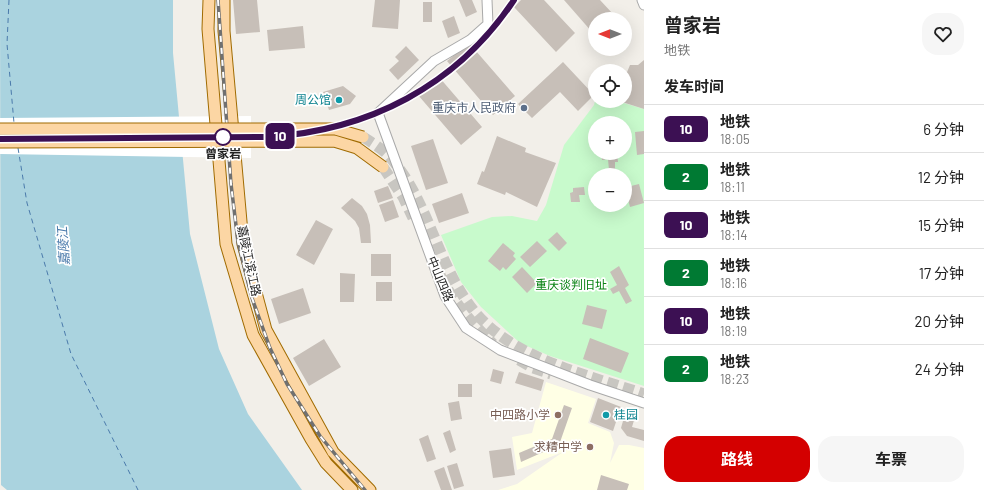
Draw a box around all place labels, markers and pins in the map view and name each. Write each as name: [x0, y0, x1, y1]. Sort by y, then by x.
place label: 周公馆: [295, 92, 331, 106]
marker: 周公馆: [334, 95, 344, 105]
place label: 重庆市人民政府: [432, 100, 516, 114]
marker: 重庆市人民政府: [519, 103, 529, 113]
marker: 曾家岩: [214, 128, 232, 146]
place label: 曾家岩: [205, 146, 241, 160]
place label: 中四路小学: [490, 407, 550, 421]
place label: 桂园: [614, 407, 638, 421]
marker: 中四路小学: [553, 410, 563, 420]
marker: 桂园: [601, 410, 611, 420]
place label: 求精中学: [534, 439, 582, 453]
marker: 求精中学: [585, 442, 595, 452]

